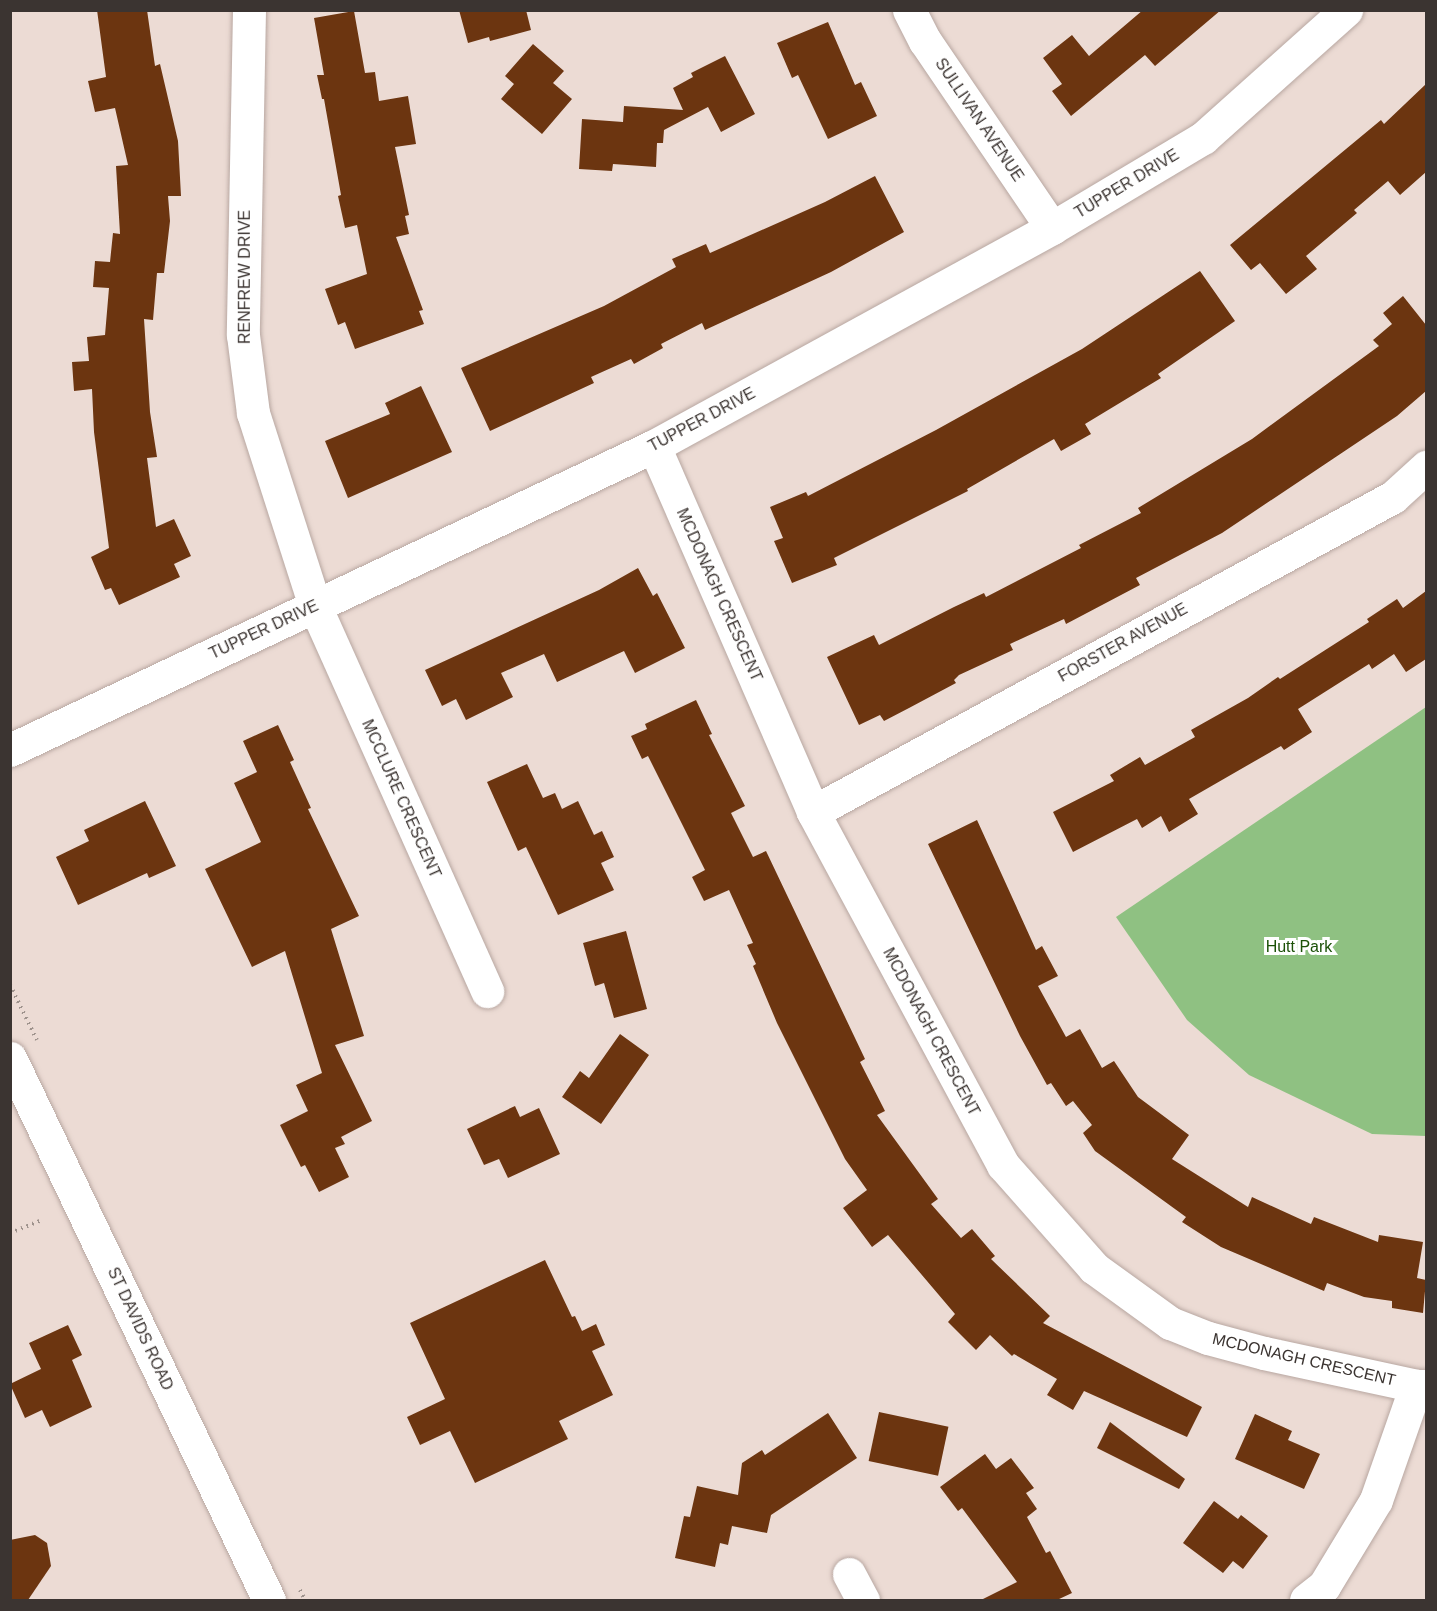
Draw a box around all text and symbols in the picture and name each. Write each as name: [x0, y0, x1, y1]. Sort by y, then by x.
street label: SULLIVAN AVENUE: [930, 54, 1028, 186]
street label: TUPPER DRIVE: [1071, 145, 1183, 223]
street label: RENFREW DRIVE: [235, 210, 255, 344]
street label: TUPPER DRIVE: [645, 384, 759, 456]
street label: MCDONAGH CRESCENT: [672, 505, 766, 685]
street label: TUPPER DRIVE: [206, 596, 322, 664]
street label: FORSTER AVENUE: [1055, 599, 1191, 687]
street label: MCCLURE CRESCENT: [357, 717, 445, 881]
park label: Hutt Park: [1266, 937, 1332, 957]
street label: MCDONAGH CRESCENT: [878, 945, 984, 1119]
street label: ST DAVIDS ROAD: [103, 1264, 177, 1394]
street label: MCDONAGH CRESCENT: [1210, 1330, 1398, 1390]

